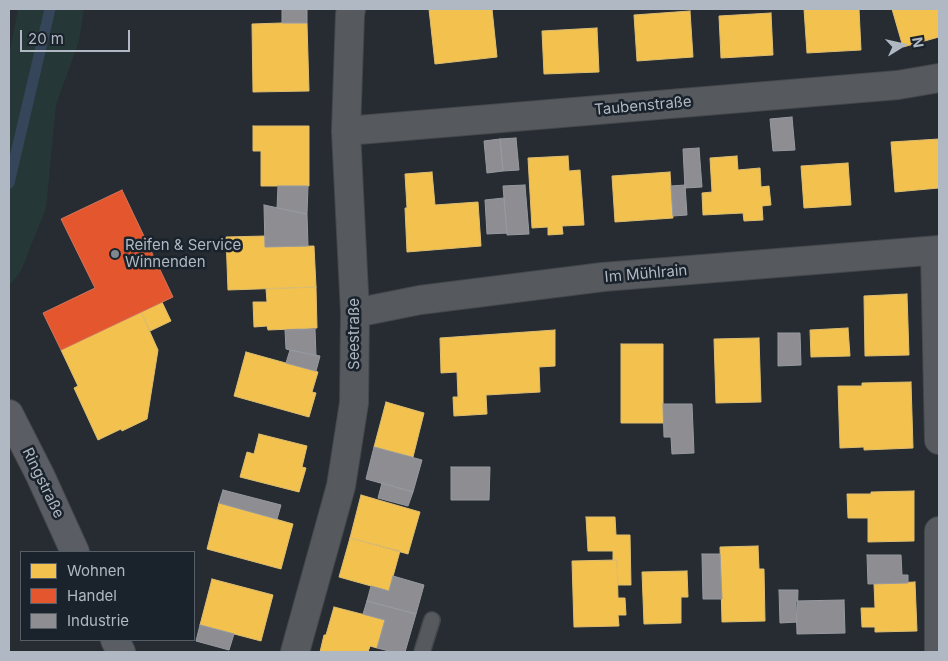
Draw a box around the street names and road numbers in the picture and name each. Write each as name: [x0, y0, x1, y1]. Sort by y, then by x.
street label: Taubenstraße: [594, 93, 692, 119]
street label: Im Mühlrain: [604, 261, 688, 287]
street label: Seestraße: [345, 298, 363, 370]
street label: Ringstraße: [18, 445, 68, 521]

